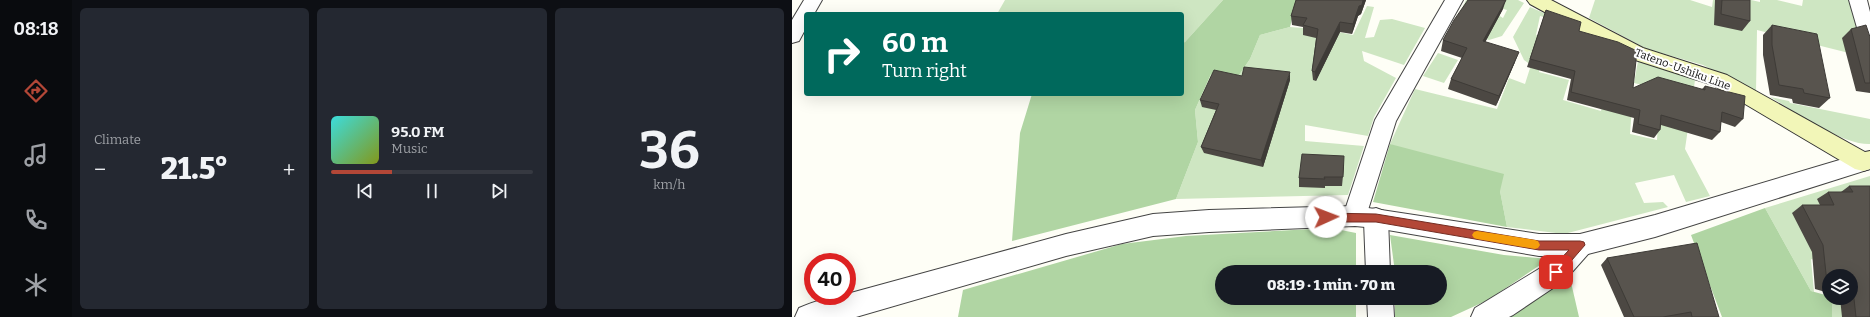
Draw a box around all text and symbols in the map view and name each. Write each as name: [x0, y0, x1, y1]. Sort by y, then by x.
text: 08:18: [13, 18, 59, 40]
text: 60 m: [882, 26, 948, 59]
icon: right: [816, 28, 868, 80]
street label: Tateno-Ushiku Line: [1633, 46, 1732, 93]
text: Turn right: [882, 60, 967, 82]
icon: directions: [22, 77, 50, 105]
text: 36: [639, 119, 700, 182]
text: 95.0 FM: [391, 123, 444, 141]
text: Climate: [94, 132, 141, 147]
icon: music: [22, 141, 50, 169]
text: Music: [391, 141, 428, 156]
text: 21.5°: [161, 151, 228, 187]
text: −: [94, 156, 106, 183]
text: +: [283, 156, 295, 183]
text: km/h: [653, 177, 685, 192]
icon: previous: [354, 180, 376, 202]
icon: pause: [421, 180, 443, 202]
icon: next: [488, 180, 510, 202]
position arrow: [1305, 196, 1347, 238]
icon: phone: [22, 206, 50, 234]
speed limit sign: 40: [804, 253, 856, 305]
pin: [1539, 255, 1573, 289]
icon: arrive: [1545, 261, 1567, 283]
map controls: [1822, 269, 1858, 305]
button: layers: [1822, 269, 1858, 305]
icon: climate: [22, 271, 50, 299]
text: 08:19 · 1 min · 70 m: [1267, 276, 1395, 294]

